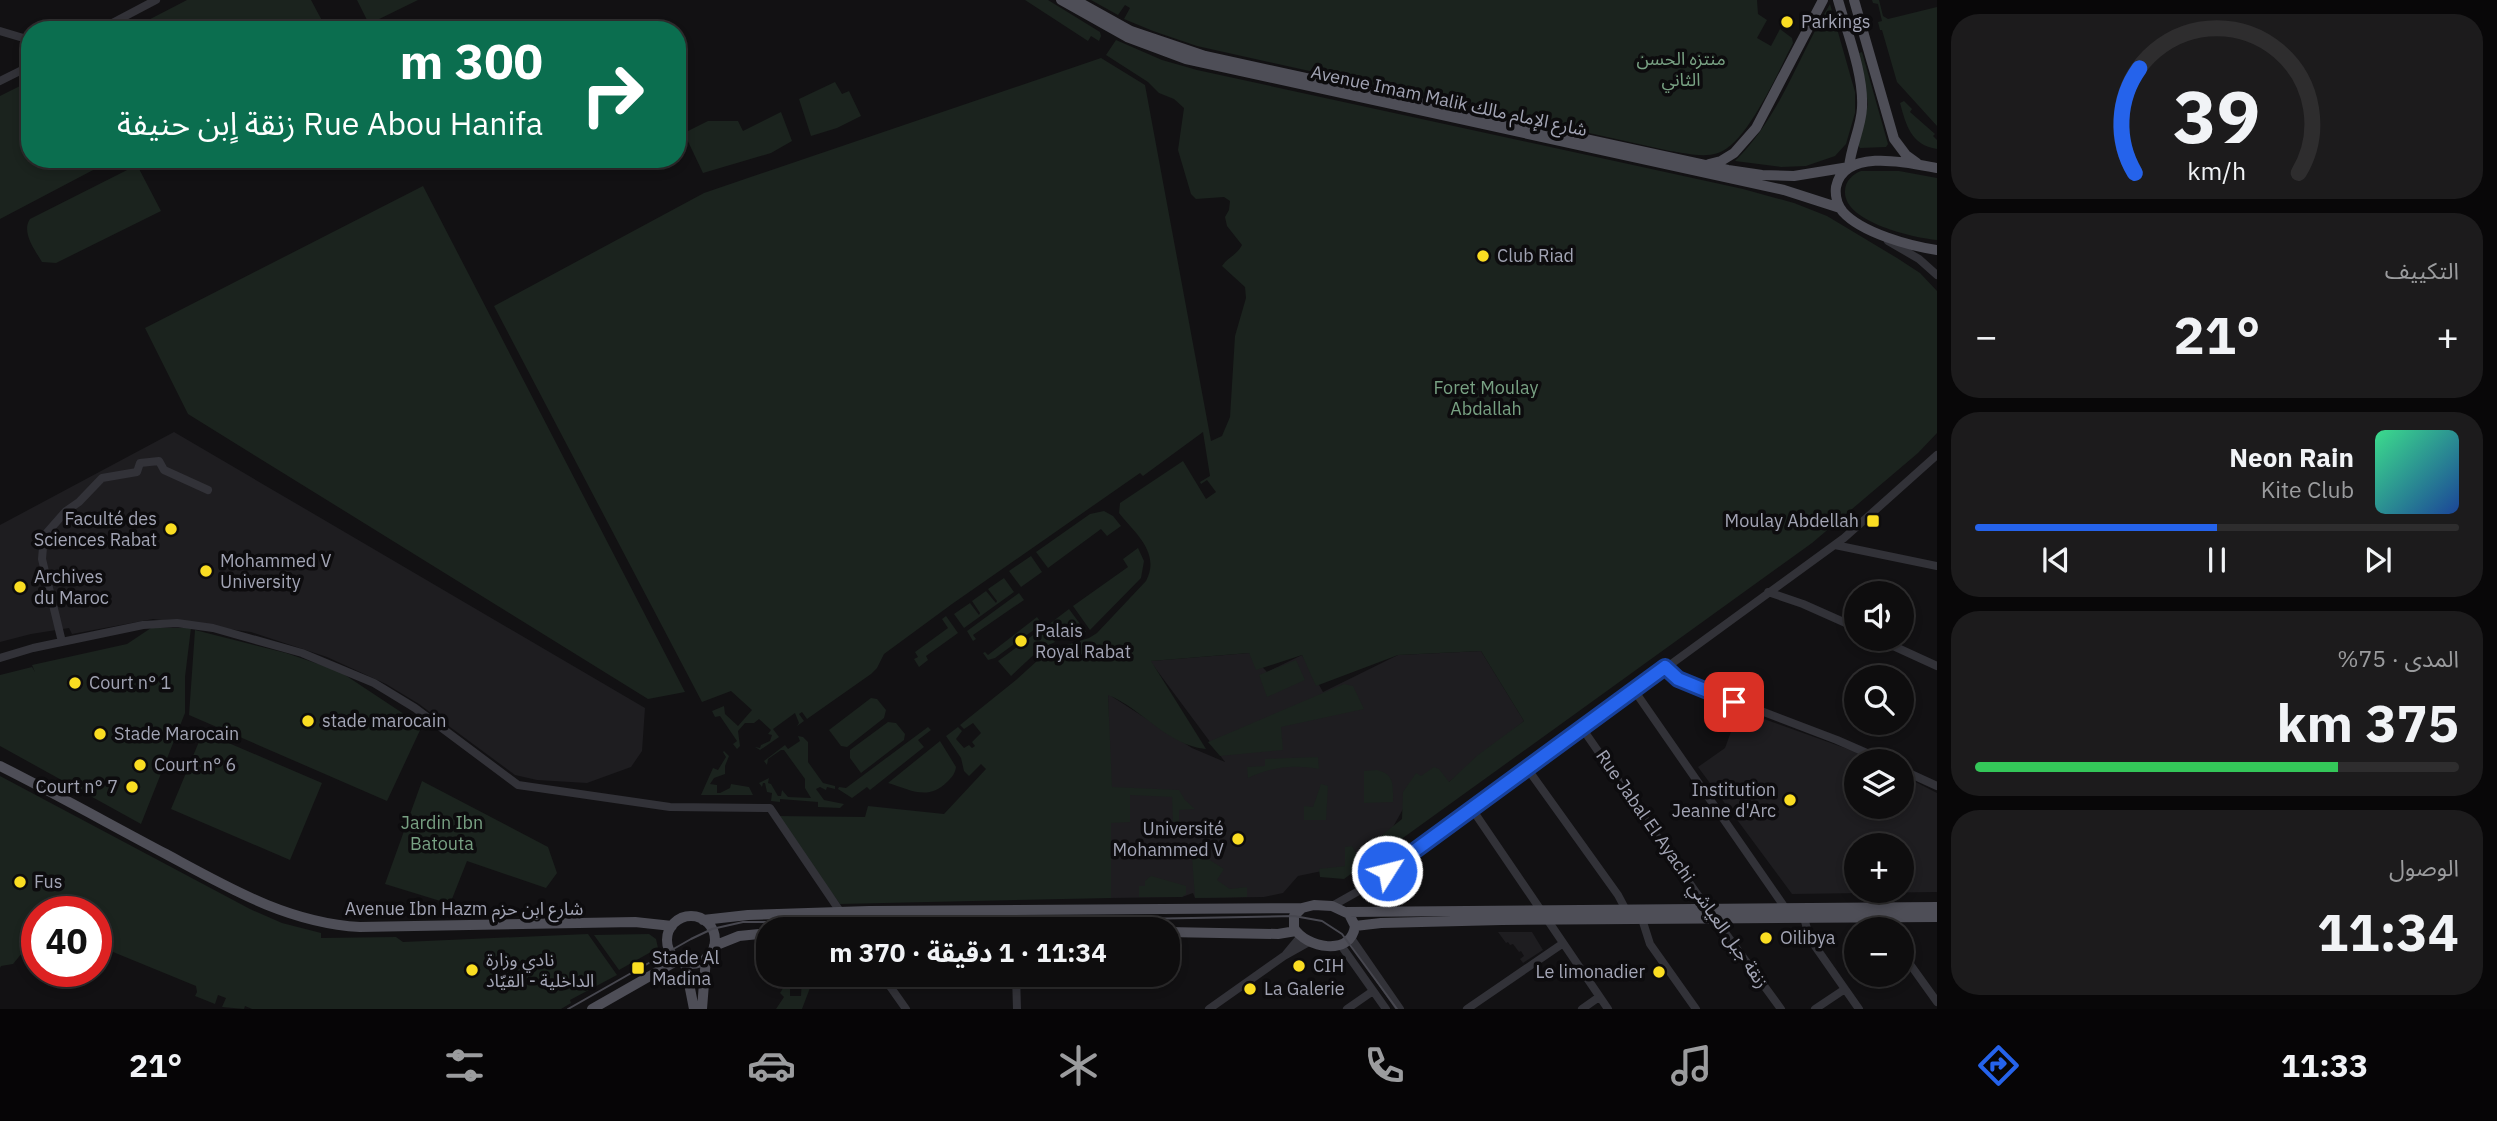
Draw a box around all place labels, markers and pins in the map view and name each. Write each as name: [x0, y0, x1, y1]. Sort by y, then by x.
place label: Parkings: [1801, 10, 1870, 33]
marker: Parkings: [1779, 14, 1795, 30]
place label: Club Riad: [1497, 244, 1574, 267]
marker: Club Riad: [1475, 248, 1491, 264]
place label: Faculté des Sciences Rabat: [34, 507, 157, 551]
place label: Moulay Abdellah: [1725, 509, 1859, 532]
marker: Moulay Abdellah: [1865, 513, 1881, 529]
marker: Faculté des Sciences Rabat: [163, 521, 179, 537]
place label: Mohammed V University: [220, 549, 332, 593]
marker: Mohammed V University: [198, 563, 214, 579]
place label: Archives du Maroc: [34, 565, 109, 609]
marker: Archives du Maroc: [12, 579, 28, 595]
place label: Palais Royal Rabat: [1035, 619, 1131, 663]
marker: Palais Royal Rabat: [1013, 633, 1029, 649]
place label: Court n° 1: [89, 671, 171, 694]
pin: [1704, 672, 1764, 732]
marker: Court n° 1: [67, 675, 83, 691]
place label: stade marocain: [322, 709, 446, 732]
marker: stade marocain: [300, 713, 316, 729]
place label: Stade Marocain: [114, 722, 239, 745]
marker: Stade Marocain: [92, 726, 108, 742]
place label: Court n° 6: [154, 753, 236, 776]
marker: Court n° 6: [132, 757, 148, 773]
place label: Court n° 7: [36, 775, 118, 798]
place label: Institution Jeanne d'Arc: [1672, 778, 1776, 822]
marker: Court n° 7: [124, 779, 140, 795]
marker: Institution Jeanne d'Arc: [1782, 792, 1798, 808]
place label: Université Mohammed V: [1113, 817, 1224, 861]
marker: Université Mohammed V: [1230, 831, 1246, 847]
place label: Fus: [34, 870, 63, 893]
marker: Fus: [12, 874, 28, 890]
place label: Oilibya: [1780, 926, 1836, 949]
marker: Oilibya: [1758, 930, 1774, 946]
place label: Stade Al Madina: [652, 946, 719, 990]
place label: نادي وزارة الداخلية - القيّاد: [486, 948, 594, 992]
place label: CIH: [1313, 954, 1344, 977]
marker: CIH: [1291, 958, 1307, 974]
marker: Stade Al Madina: [630, 960, 646, 976]
place label: Le limonadier: [1536, 960, 1645, 983]
marker: نادي وزارة الداخلية - القيّاد: [464, 962, 480, 978]
marker: Le limonadier: [1651, 964, 1667, 980]
place label: La Galerie: [1264, 977, 1345, 1000]
marker: La Galerie: [1242, 981, 1258, 997]

